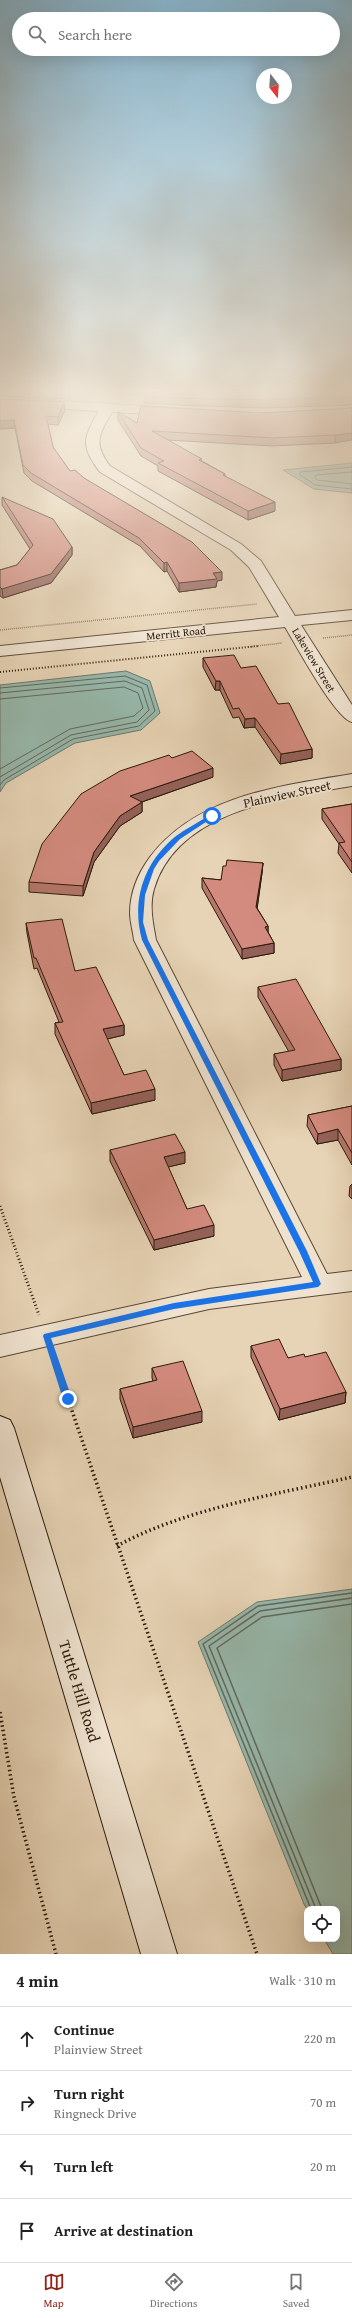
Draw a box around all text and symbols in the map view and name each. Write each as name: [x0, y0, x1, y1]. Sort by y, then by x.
search box: [12, 12, 340, 56]
icon: search: [26, 23, 48, 45]
text: Search here: [58, 24, 132, 45]
north arrow: [256, 68, 292, 104]
street label: Merritt Road: [146, 622, 207, 644]
street label: Lakeview Street: [288, 625, 340, 695]
street label: Plainview Street: [242, 775, 333, 813]
route start: [203, 807, 221, 825]
route end: [59, 1390, 77, 1408]
street label: Tuttle Hill Road: [53, 1637, 107, 1745]
map controls: [304, 1906, 340, 1942]
button: locate: [304, 1906, 340, 1942]
text: 4 min: [16, 1968, 58, 1993]
text: Walk · 310 m: [269, 1971, 336, 1990]
text: Continue: [54, 2019, 115, 2040]
icon: ahead: [16, 2028, 38, 2050]
text: 220 m: [304, 2029, 336, 2048]
text: Plainview Street: [54, 2040, 143, 2059]
text: Turn right: [54, 2083, 125, 2104]
icon: right: [16, 2092, 38, 2114]
text: 70 m: [310, 2093, 336, 2112]
text: Ringneck Drive: [54, 2104, 137, 2123]
icon: left: [16, 2156, 38, 2178]
text: Turn left: [54, 2156, 113, 2177]
text: 20 m: [310, 2157, 336, 2176]
icon: arrive: [16, 2220, 38, 2242]
text: Arrive at destination: [54, 2220, 193, 2241]
tab: Map: [43, 2271, 65, 2311]
tab: Directions: [150, 2271, 197, 2311]
tab: Saved: [283, 2271, 309, 2311]

